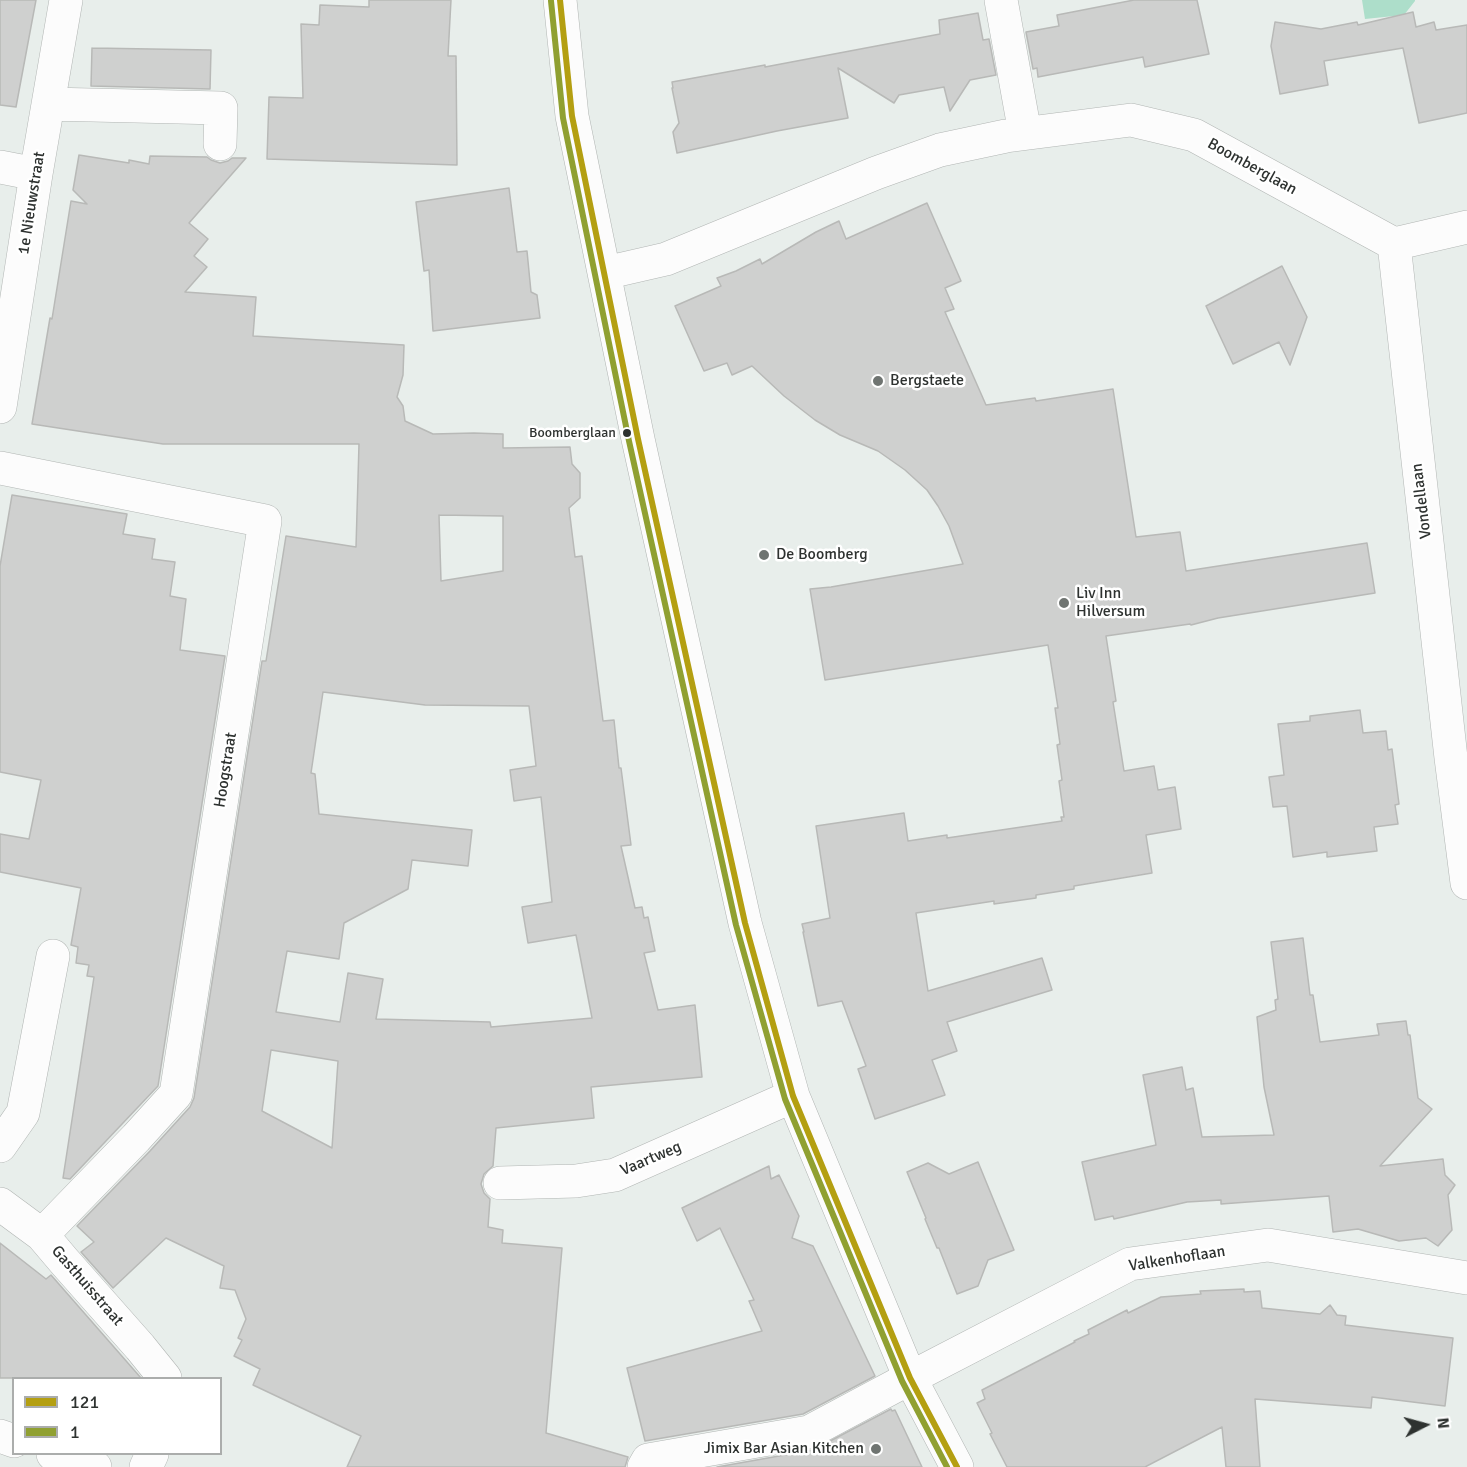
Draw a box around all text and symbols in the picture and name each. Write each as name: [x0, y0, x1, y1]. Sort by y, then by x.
street label: Boomberglaan: [1204, 135, 1300, 199]
street label: 1e Nieuwstraat: [14, 150, 50, 256]
place label: Bergstaete: [890, 371, 964, 391]
marker: Bergstaete: [871, 374, 885, 388]
place label: Boomberglaan: [529, 425, 616, 441]
marker: Boomberglaan: [621, 427, 633, 439]
street label: Vondellaan: [1408, 462, 1436, 540]
place label: De Boomberg: [776, 545, 868, 565]
marker: De Boomberg: [757, 548, 771, 562]
place label: Liv Inn Hilversum: [1076, 584, 1145, 622]
marker: Liv Inn Hilversum: [1057, 596, 1071, 610]
street label: Hoogstraat: [211, 731, 241, 809]
street label: Vaartweg: [618, 1138, 684, 1180]
street label: Gasthuisstraat: [47, 1242, 127, 1330]
street label: Valkenhoflaan: [1127, 1242, 1227, 1276]
legend: [12, 1377, 222, 1455]
text: 121: [70, 1391, 99, 1413]
north arrow: [1395, 1395, 1455, 1455]
text: N: [1432, 1417, 1453, 1430]
text: 1: [70, 1421, 80, 1443]
place label: Jimix Bar Asian Kitchen: [704, 1439, 864, 1459]
marker: Jimix Bar Asian Kitchen: [869, 1442, 883, 1456]

